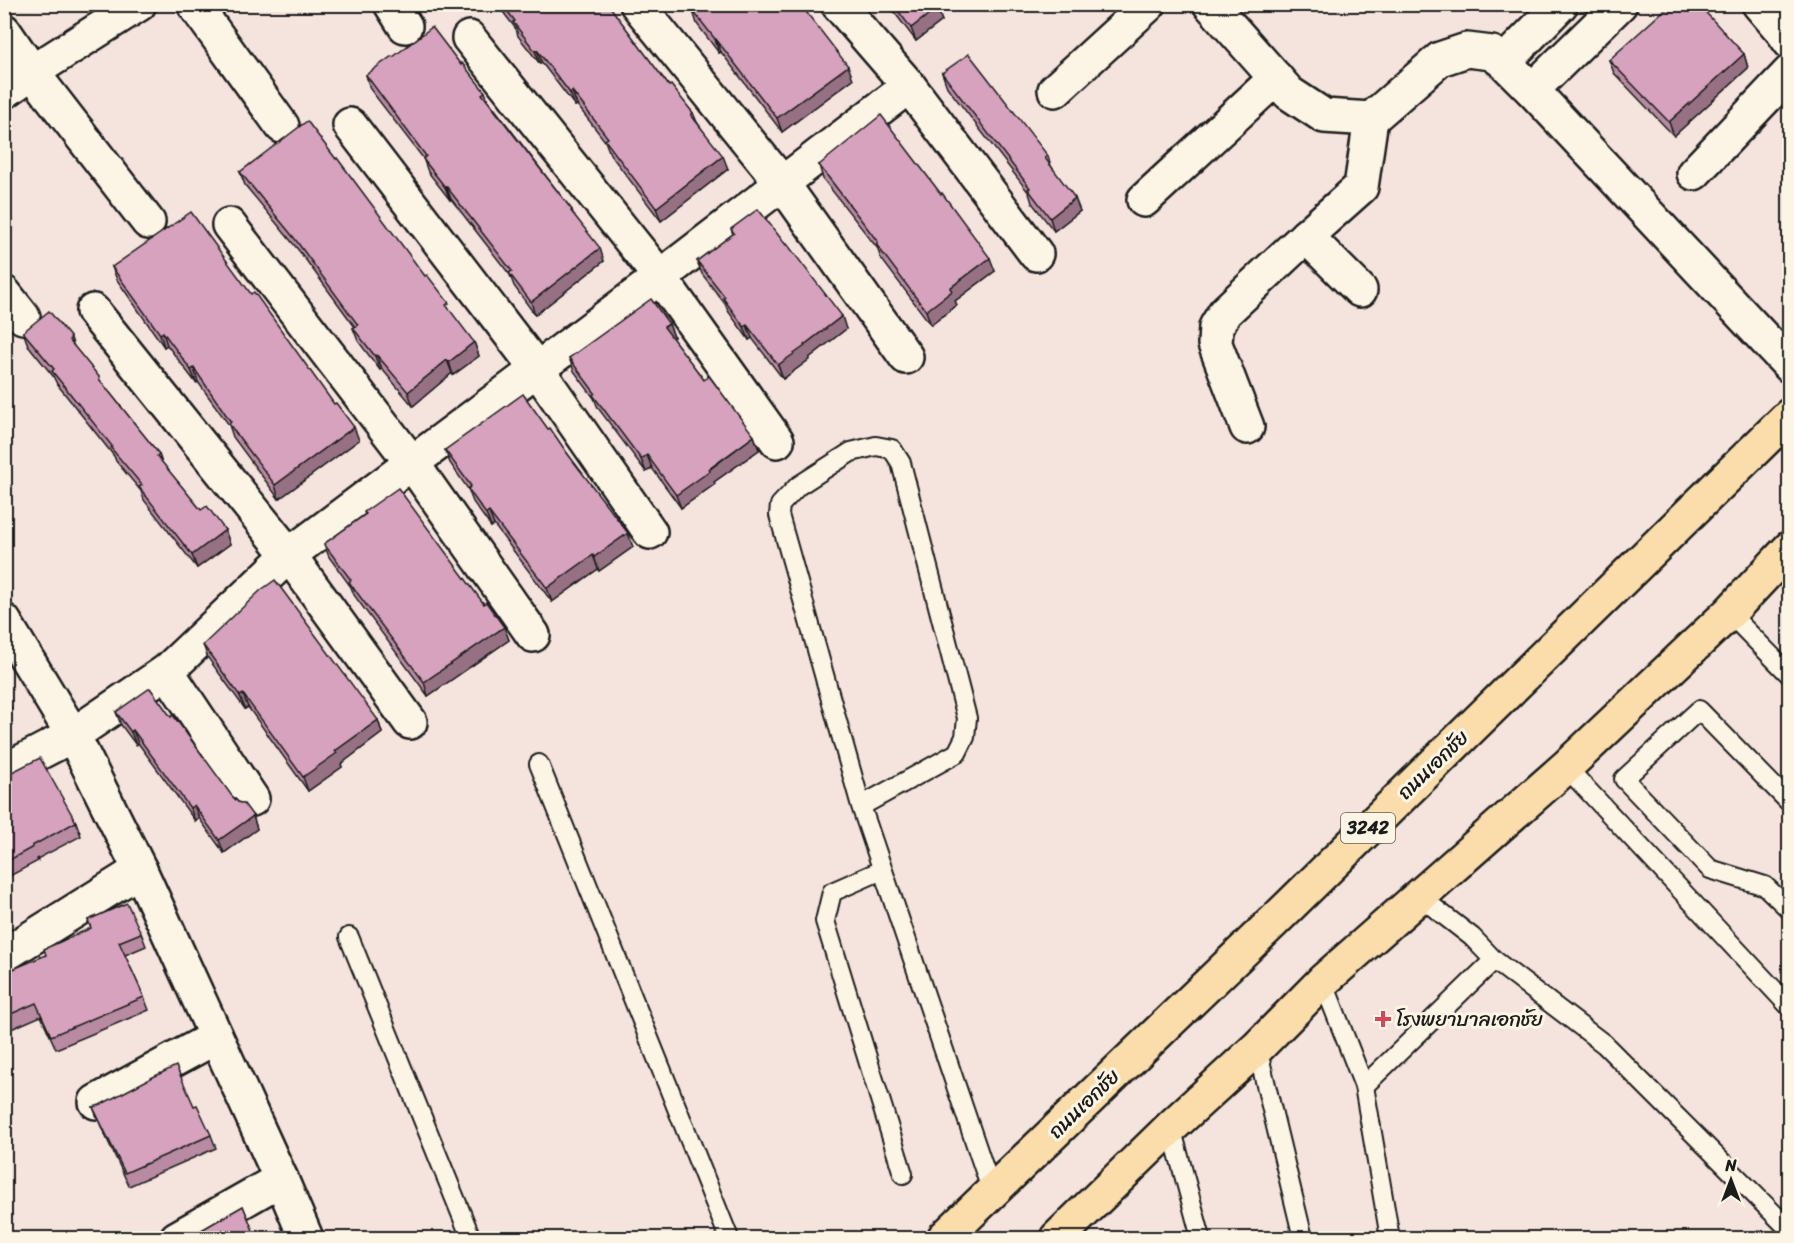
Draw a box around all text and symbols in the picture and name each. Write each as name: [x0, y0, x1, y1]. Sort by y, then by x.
street label: ถนนเอกชัย: [1389, 721, 1478, 809]
road number: 3242: [1341, 813, 1395, 843]
place label: โรงพยาบาลเอกชัย: [1396, 1002, 1543, 1037]
marker: โรงพยาบาลเอกชัย: [1374, 1010, 1392, 1028]
street label: ถนนเอกชัย: [1040, 1060, 1129, 1148]
north arrow: [1701, 1150, 1761, 1210]
text: N: [1724, 1151, 1737, 1180]

